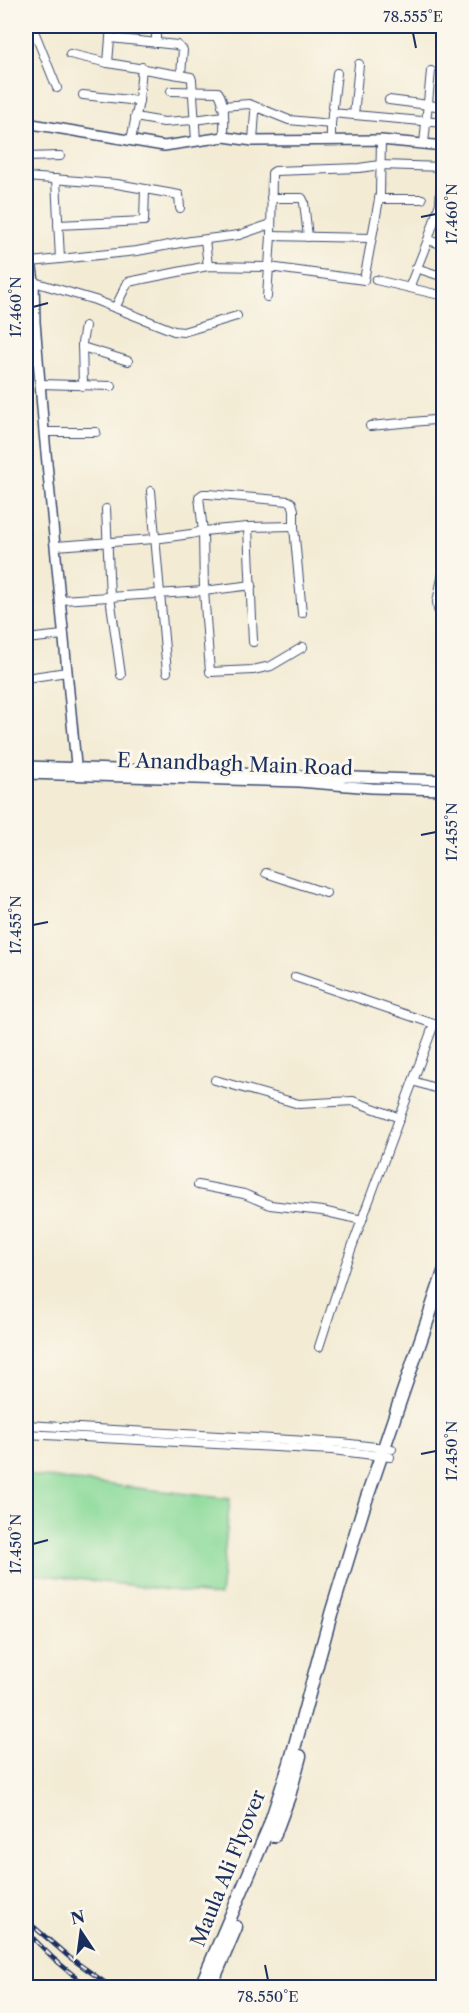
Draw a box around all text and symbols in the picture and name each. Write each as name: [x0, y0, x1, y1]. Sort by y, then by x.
text: 78.555°E: [383, 7, 443, 26]
text: 17.460°N: [442, 183, 461, 245]
text: 17.460°N: [6, 276, 25, 338]
street label: E Anandbagh Main Road: [117, 748, 353, 780]
text: 17.455°N: [442, 802, 461, 862]
text: 17.455°N: [6, 895, 25, 955]
text: 17.450°N: [442, 1421, 461, 1481]
text: 17.450°N: [6, 1514, 25, 1574]
street label: Maula Ali Flyover: [186, 1786, 271, 1950]
north arrow: [51, 1902, 111, 1962]
text: N: [69, 1906, 87, 1929]
text: 78.550°E: [237, 1987, 299, 2006]

